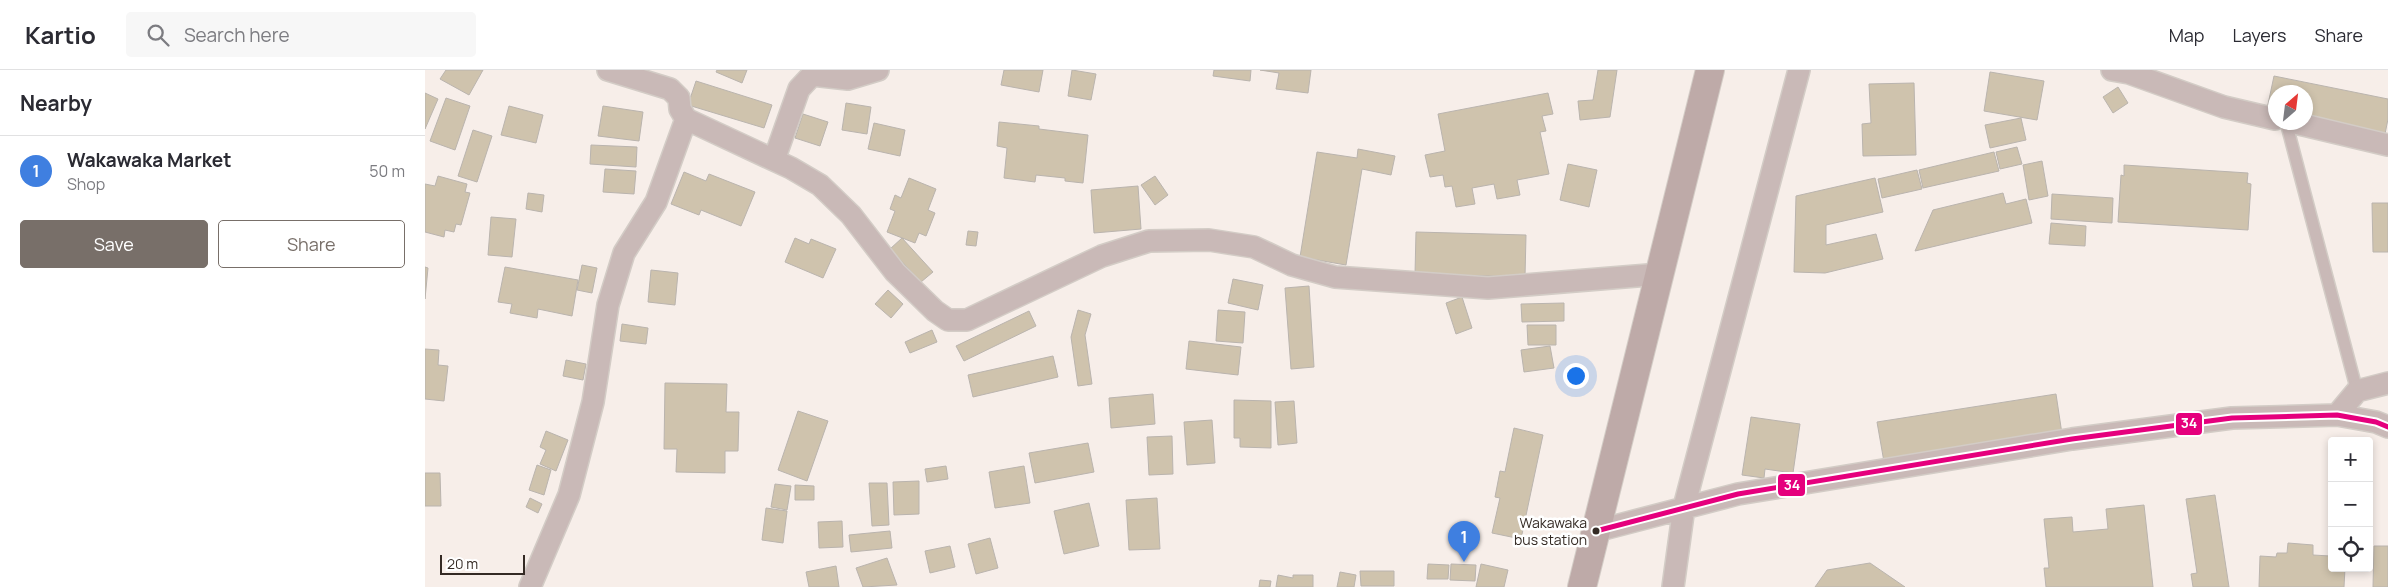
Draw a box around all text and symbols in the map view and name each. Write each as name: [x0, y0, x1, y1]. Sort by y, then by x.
search box: [126, 12, 476, 57]
text: Kartio: [25, 18, 96, 51]
icon: search: [144, 21, 172, 49]
text: Search here: [184, 22, 290, 48]
text: Map: [2169, 23, 2204, 47]
text: Layers: [2232, 23, 2286, 47]
text: Share: [2314, 23, 2363, 47]
north arrow: [2268, 85, 2313, 130]
text: Nearby: [20, 89, 92, 117]
text: Wakawaka Market: [67, 147, 231, 173]
text: 1: [32, 160, 40, 182]
text: 50 m: [369, 160, 405, 182]
text: Shop: [67, 173, 105, 195]
button: Save: [20, 220, 208, 268]
button: Share: [218, 220, 405, 268]
your location: [1563, 363, 1589, 389]
line badge: 34: [2175, 412, 2203, 436]
text: 34: [2181, 413, 2197, 432]
map controls: [2328, 437, 2373, 572]
button: +: [2328, 437, 2373, 482]
line badge: 34: [1777, 473, 1806, 497]
text: 34: [1784, 475, 1800, 494]
button: −: [2328, 482, 2373, 527]
place label: Wakawaka bus station: [1514, 513, 1587, 549]
pin: 1: [1448, 521, 1480, 562]
marker: Wakawaka bus station: [1591, 526, 1601, 536]
button: locate: [2328, 527, 2373, 572]
scale bar: [440, 552, 525, 575]
text: 20 m: [447, 554, 478, 573]

